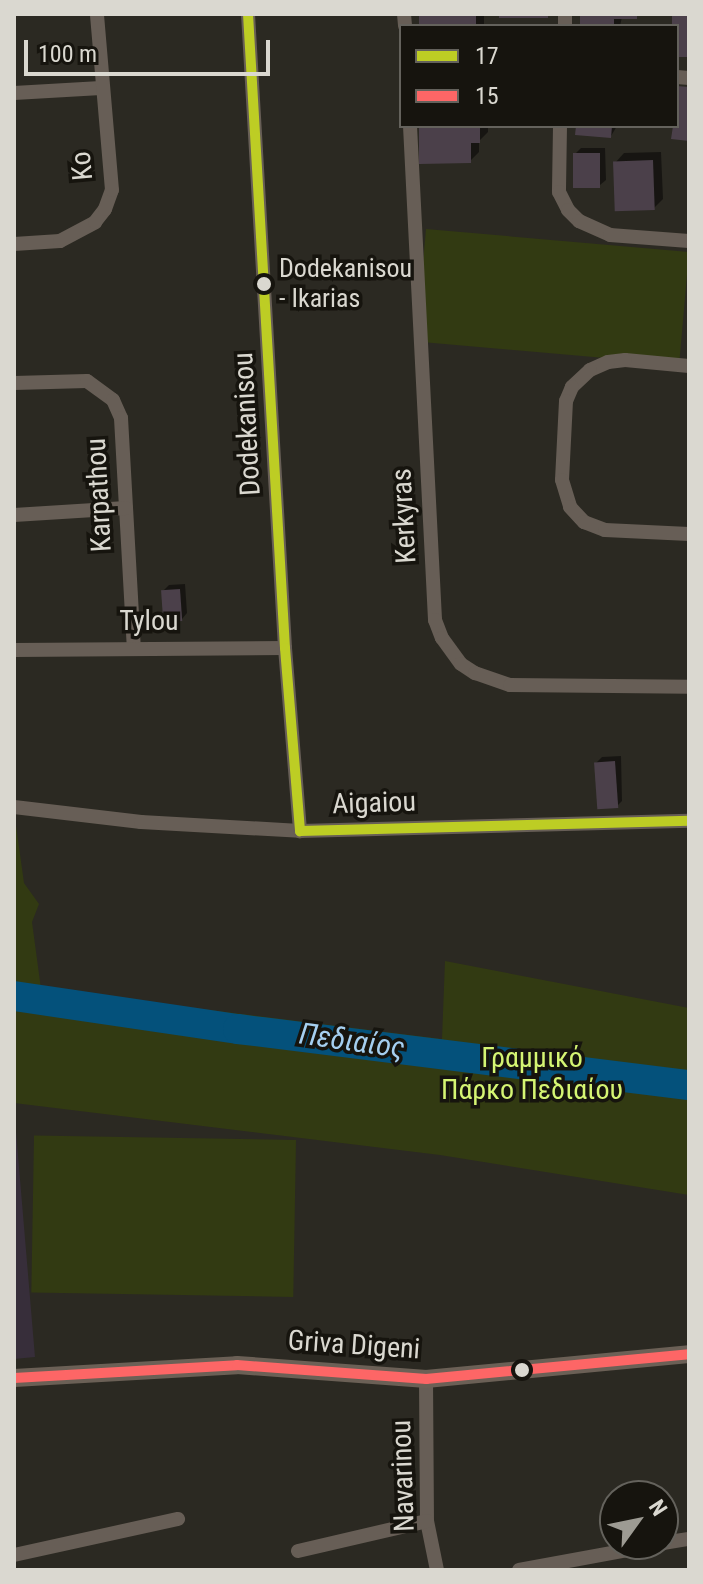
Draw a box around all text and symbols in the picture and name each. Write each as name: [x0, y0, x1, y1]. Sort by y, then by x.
scale bar: [28, 24, 274, 74]
legend: [399, 24, 679, 128]
text: 100 m: [38, 40, 97, 68]
text: 17: [475, 42, 499, 70]
text: 15: [475, 82, 499, 110]
street label: Ko: [64, 150, 100, 182]
place label: Dodekanisou - Ikarias: [279, 253, 412, 314]
marker: Dodekanisou - Ikarias: [256, 276, 272, 292]
street label: Dodekanisou: [226, 352, 268, 496]
street label: Karpathou: [79, 437, 119, 553]
street label: Kerkyras: [385, 468, 423, 564]
street label: Tylou: [119, 604, 179, 638]
street label: Aigaiou: [332, 785, 416, 821]
water label: Πεδιαίος: [297, 1016, 407, 1066]
park label: Γραμμικό Πάρκο Πεδιαίου: [441, 1041, 623, 1107]
street label: Griva Digeni: [287, 1324, 421, 1366]
unlabelled marker: [514, 1362, 530, 1378]
street label: Navarinou: [384, 1420, 422, 1532]
north arrow: [599, 1480, 679, 1560]
text: N: [644, 1495, 672, 1520]

